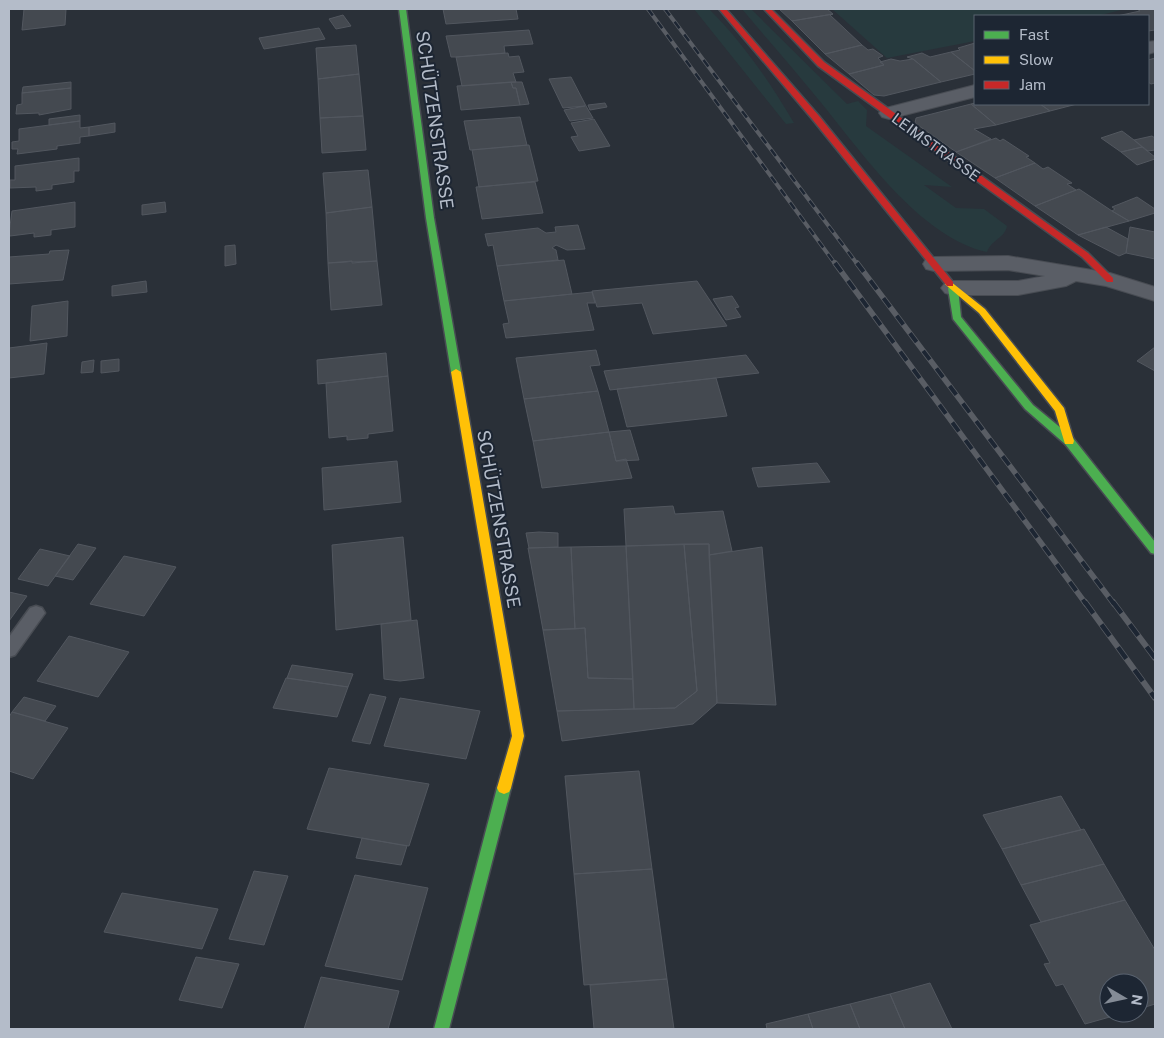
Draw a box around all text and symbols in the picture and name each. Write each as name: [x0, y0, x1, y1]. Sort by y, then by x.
legend: [974, 15, 1149, 105]
text: Fast: [1019, 26, 1049, 43]
street label: SCHÜTZENSTRASSE: [412, 29, 459, 211]
text: Slow: [1019, 51, 1054, 68]
text: Jam: [1019, 76, 1046, 93]
street label: LEIMSTRASSE: [889, 109, 983, 185]
street label: SCHÜTZENSTRASSE: [473, 428, 526, 610]
north arrow: [1099, 973, 1149, 1023]
text: N: [1128, 993, 1146, 1007]

